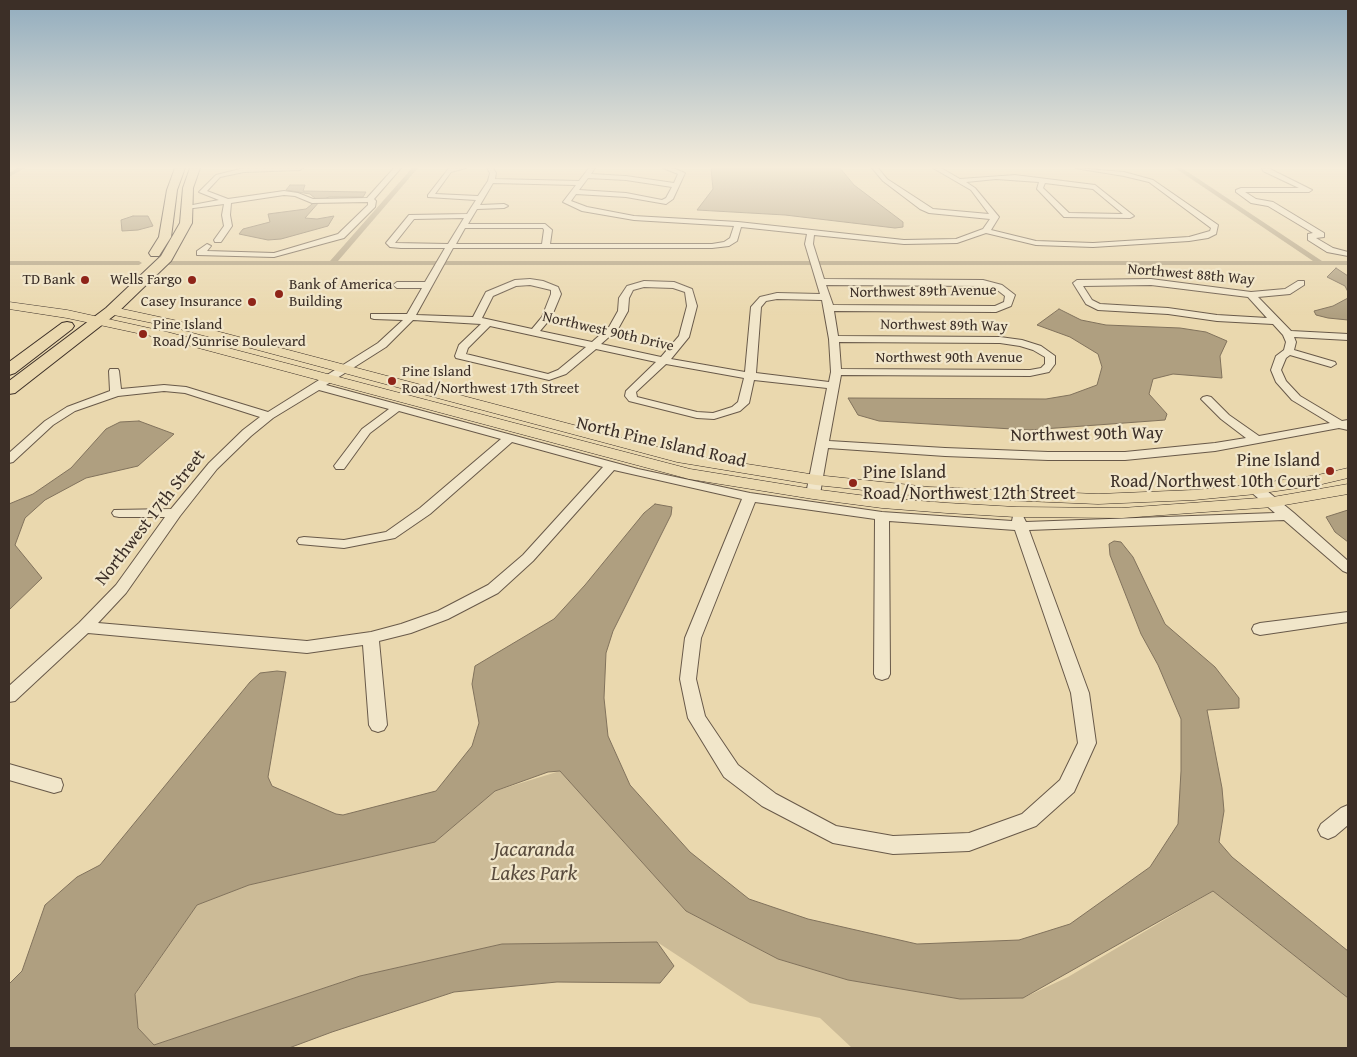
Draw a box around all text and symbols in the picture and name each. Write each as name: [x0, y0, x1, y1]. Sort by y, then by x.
street label: Northwest 88th Way: [1127, 260, 1255, 290]
place label: TD Bank: [23, 271, 75, 289]
place label: Wells Fargo: [110, 271, 182, 289]
marker: TD Bank: [79, 274, 91, 286]
marker: Wells Fargo: [186, 274, 198, 286]
place label: Bank of America Building: [289, 276, 392, 311]
street label: Northwest 89th Avenue: [849, 282, 997, 302]
marker: Bank of America Building: [273, 288, 285, 300]
place label: Casey Insurance: [141, 293, 242, 311]
marker: Casey Insurance: [246, 296, 258, 308]
street label: Northwest 90th Drive: [540, 308, 676, 356]
place label: Pine Island Road/Sunrise Boulevard: [153, 316, 306, 351]
street label: Northwest 89th Way: [880, 316, 1008, 336]
marker: Pine Island Road/Sunrise Boulevard: [137, 328, 149, 340]
street label: Northwest 90th Avenue: [876, 349, 1022, 367]
place label: Pine Island Road/Northwest 17th Street: [402, 363, 579, 398]
marker: Pine Island Road/Northwest 17th Street: [386, 375, 398, 387]
street label: North Pine Island Road: [574, 413, 748, 473]
street label: Northwest 90th Way: [1010, 423, 1164, 447]
street label: Northwest 17th Street: [91, 446, 211, 590]
place label: Pine Island Road/Northwest 10th Court: [1110, 450, 1320, 492]
place label: Pine Island Road/Northwest 12th Street: [863, 462, 1076, 504]
marker: Pine Island Road/Northwest 10th Court: [1324, 465, 1336, 477]
marker: Pine Island Road/Northwest 12th Street: [847, 477, 859, 489]
park label: Jacaranda Lakes Park: [491, 838, 577, 888]

